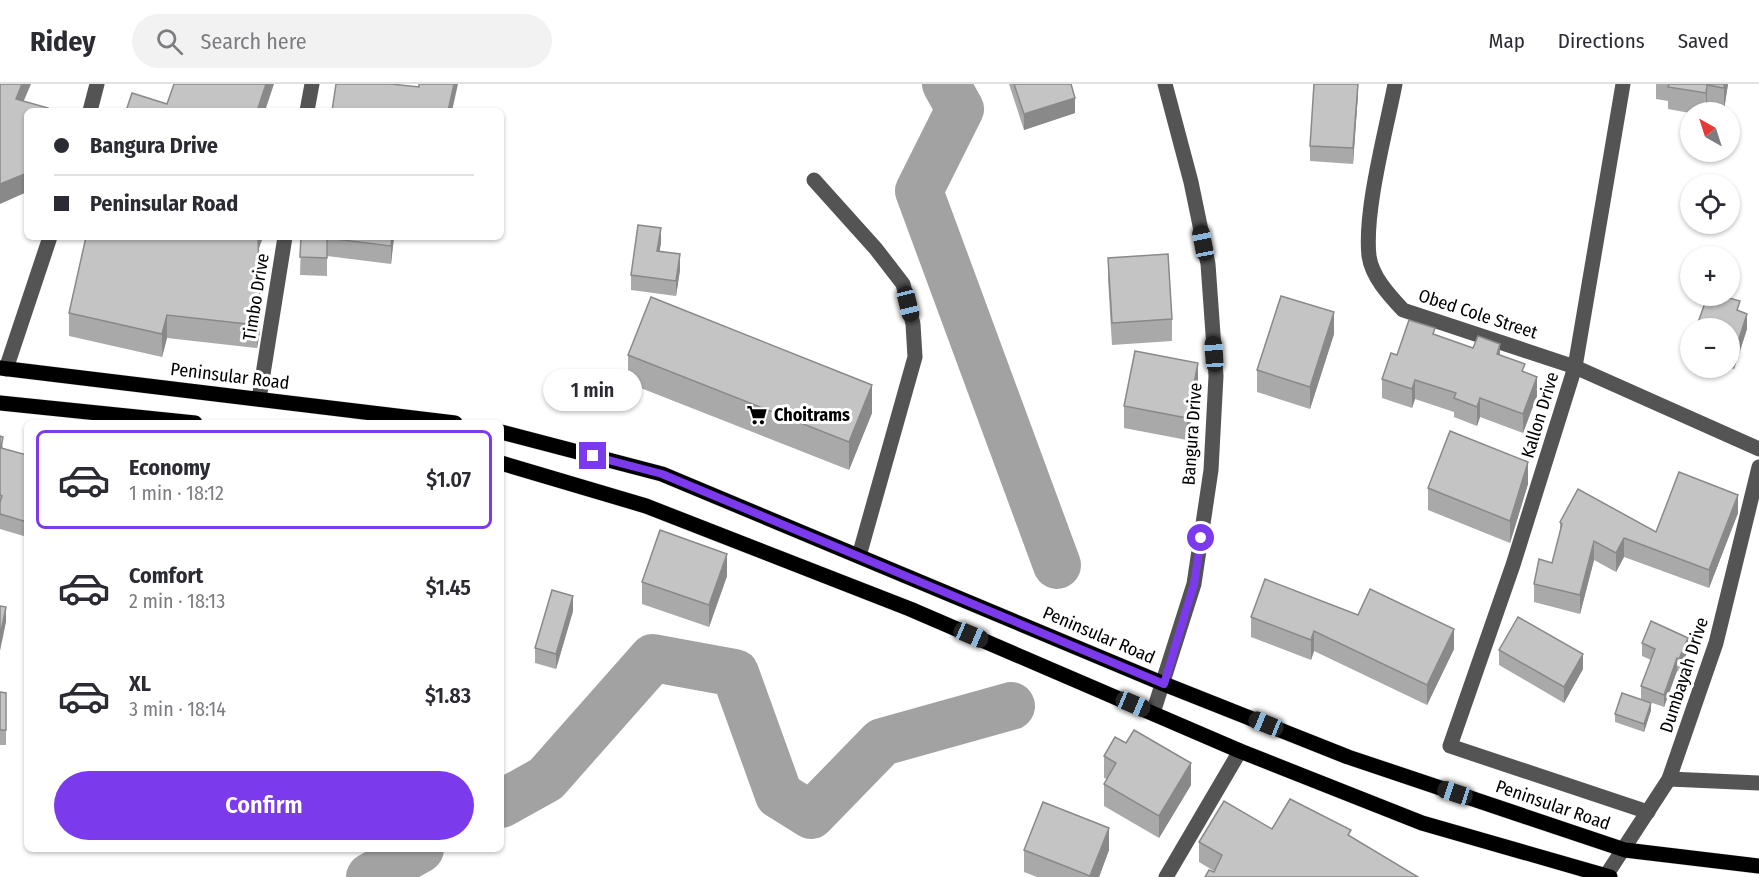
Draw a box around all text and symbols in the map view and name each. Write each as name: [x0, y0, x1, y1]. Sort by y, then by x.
search box: [132, 14, 552, 68]
text: Ridey: [30, 25, 96, 58]
icon: search: [153, 25, 186, 58]
text: Search here: [201, 28, 307, 55]
text: Map: [1488, 28, 1525, 54]
text: Directions: [1558, 28, 1645, 54]
text: Saved: [1678, 28, 1729, 54]
north arrow: [1680, 102, 1740, 162]
map controls: [1680, 102, 1740, 378]
text: Bangura Drive: [90, 132, 218, 159]
button: locate: [1680, 174, 1740, 234]
text: Peninsular Road: [90, 190, 238, 217]
car: [1191, 224, 1215, 262]
button: +: [1680, 246, 1740, 306]
street label: Timbo Drive: [238, 252, 274, 342]
car: [895, 284, 921, 324]
street label: Obed Cole Street: [1416, 284, 1540, 344]
button: −: [1680, 318, 1740, 378]
car: [1204, 335, 1224, 373]
street label: Peninsular Road: [169, 358, 291, 394]
callout: 1 min: [544, 369, 642, 411]
street label: Kallon Drive: [1517, 369, 1564, 461]
text: 1 min: [571, 378, 614, 402]
street label: Bangura Drive: [1177, 382, 1207, 486]
supermarket icon: Choitrams: [745, 403, 769, 427]
place label: Choitrams: [774, 404, 850, 426]
route end: [579, 442, 606, 469]
icon: car: [57, 453, 111, 507]
text: Economy: [129, 454, 210, 481]
text: $1.07: [426, 466, 471, 493]
text: 1 min · 18:12: [129, 481, 224, 505]
route start: [1187, 524, 1214, 551]
icon: car: [57, 561, 111, 615]
text: Comfort: [129, 562, 203, 589]
text: $1.45: [426, 574, 471, 601]
text: 2 min · 18:13: [129, 589, 225, 613]
street label: Peninsular Road: [1040, 601, 1158, 669]
street label: Dumbayah Drive: [1655, 614, 1713, 736]
car: [951, 620, 991, 650]
icon: car: [57, 669, 111, 723]
text: XL: [129, 670, 151, 697]
text: $1.83: [425, 682, 471, 709]
car: [1113, 689, 1153, 719]
text: 3 min · 18:14: [129, 697, 226, 721]
car: [1246, 709, 1286, 739]
button: Confirm: [54, 771, 474, 840]
street label: Peninsular Road: [1493, 775, 1613, 835]
car: [1435, 779, 1475, 807]

